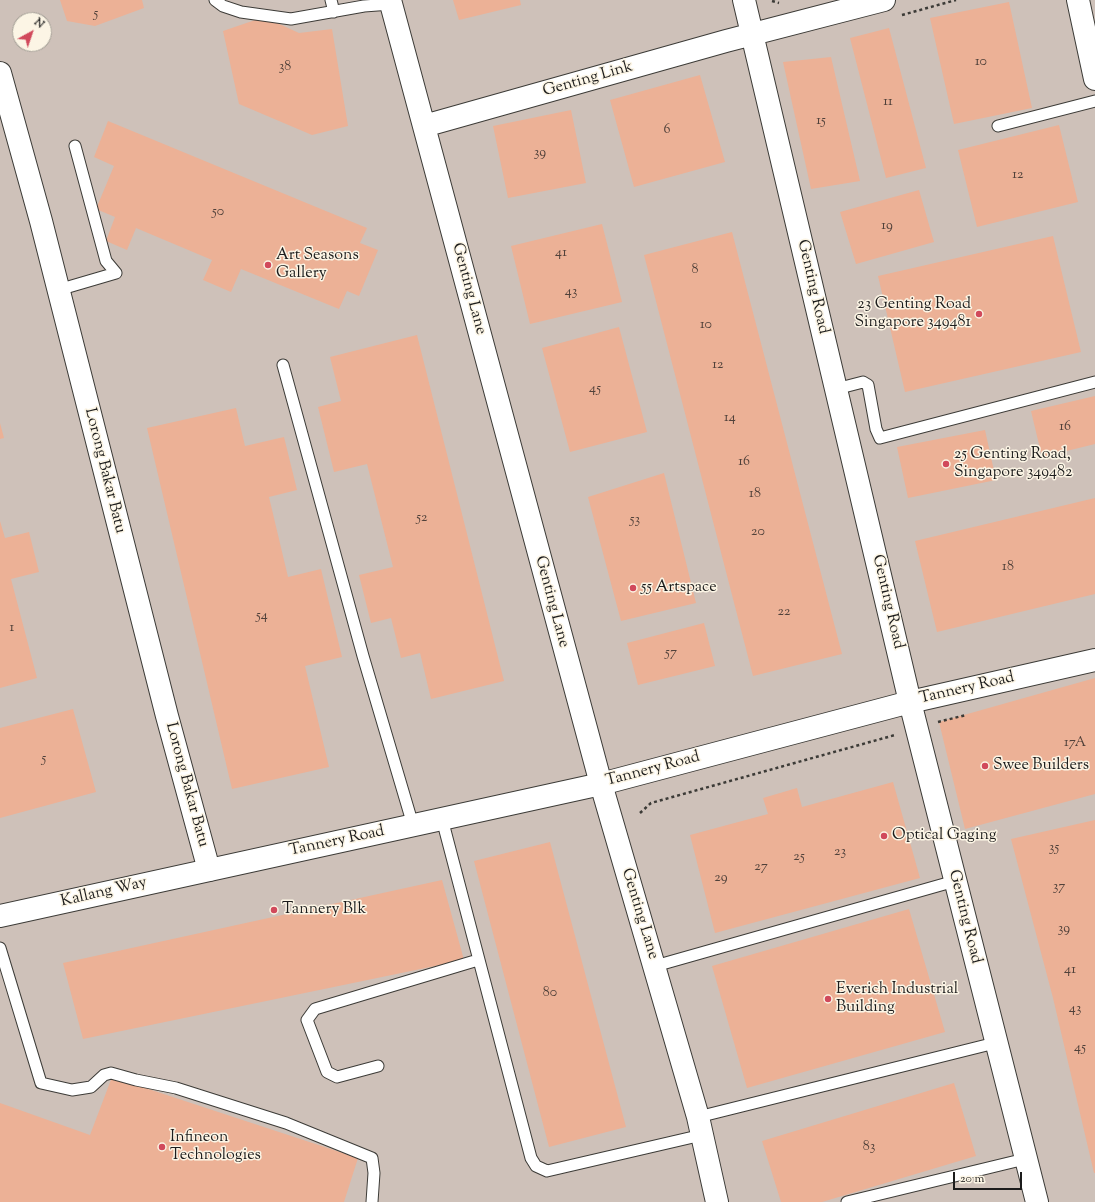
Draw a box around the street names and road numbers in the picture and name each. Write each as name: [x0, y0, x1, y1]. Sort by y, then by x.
street label: Genting Link: [541, 58, 635, 102]
street label: Genting Road: [792, 238, 832, 336]
street label: Genting Lane: [447, 241, 489, 337]
street label: Lorong Bakar Batu: [79, 406, 129, 536]
street label: Genting Road: [867, 553, 907, 651]
street label: Genting Lane: [530, 554, 572, 650]
street label: Tannery Road: [918, 669, 1016, 709]
street label: Lorong Bakar Batu: [160, 721, 212, 849]
street label: Tannery Road: [604, 748, 702, 792]
street label: Tannery Road: [288, 823, 386, 861]
street label: Genting Lane: [616, 866, 662, 962]
street label: Genting Road: [943, 868, 985, 966]
street label: Kallang Way: [59, 874, 149, 912]

